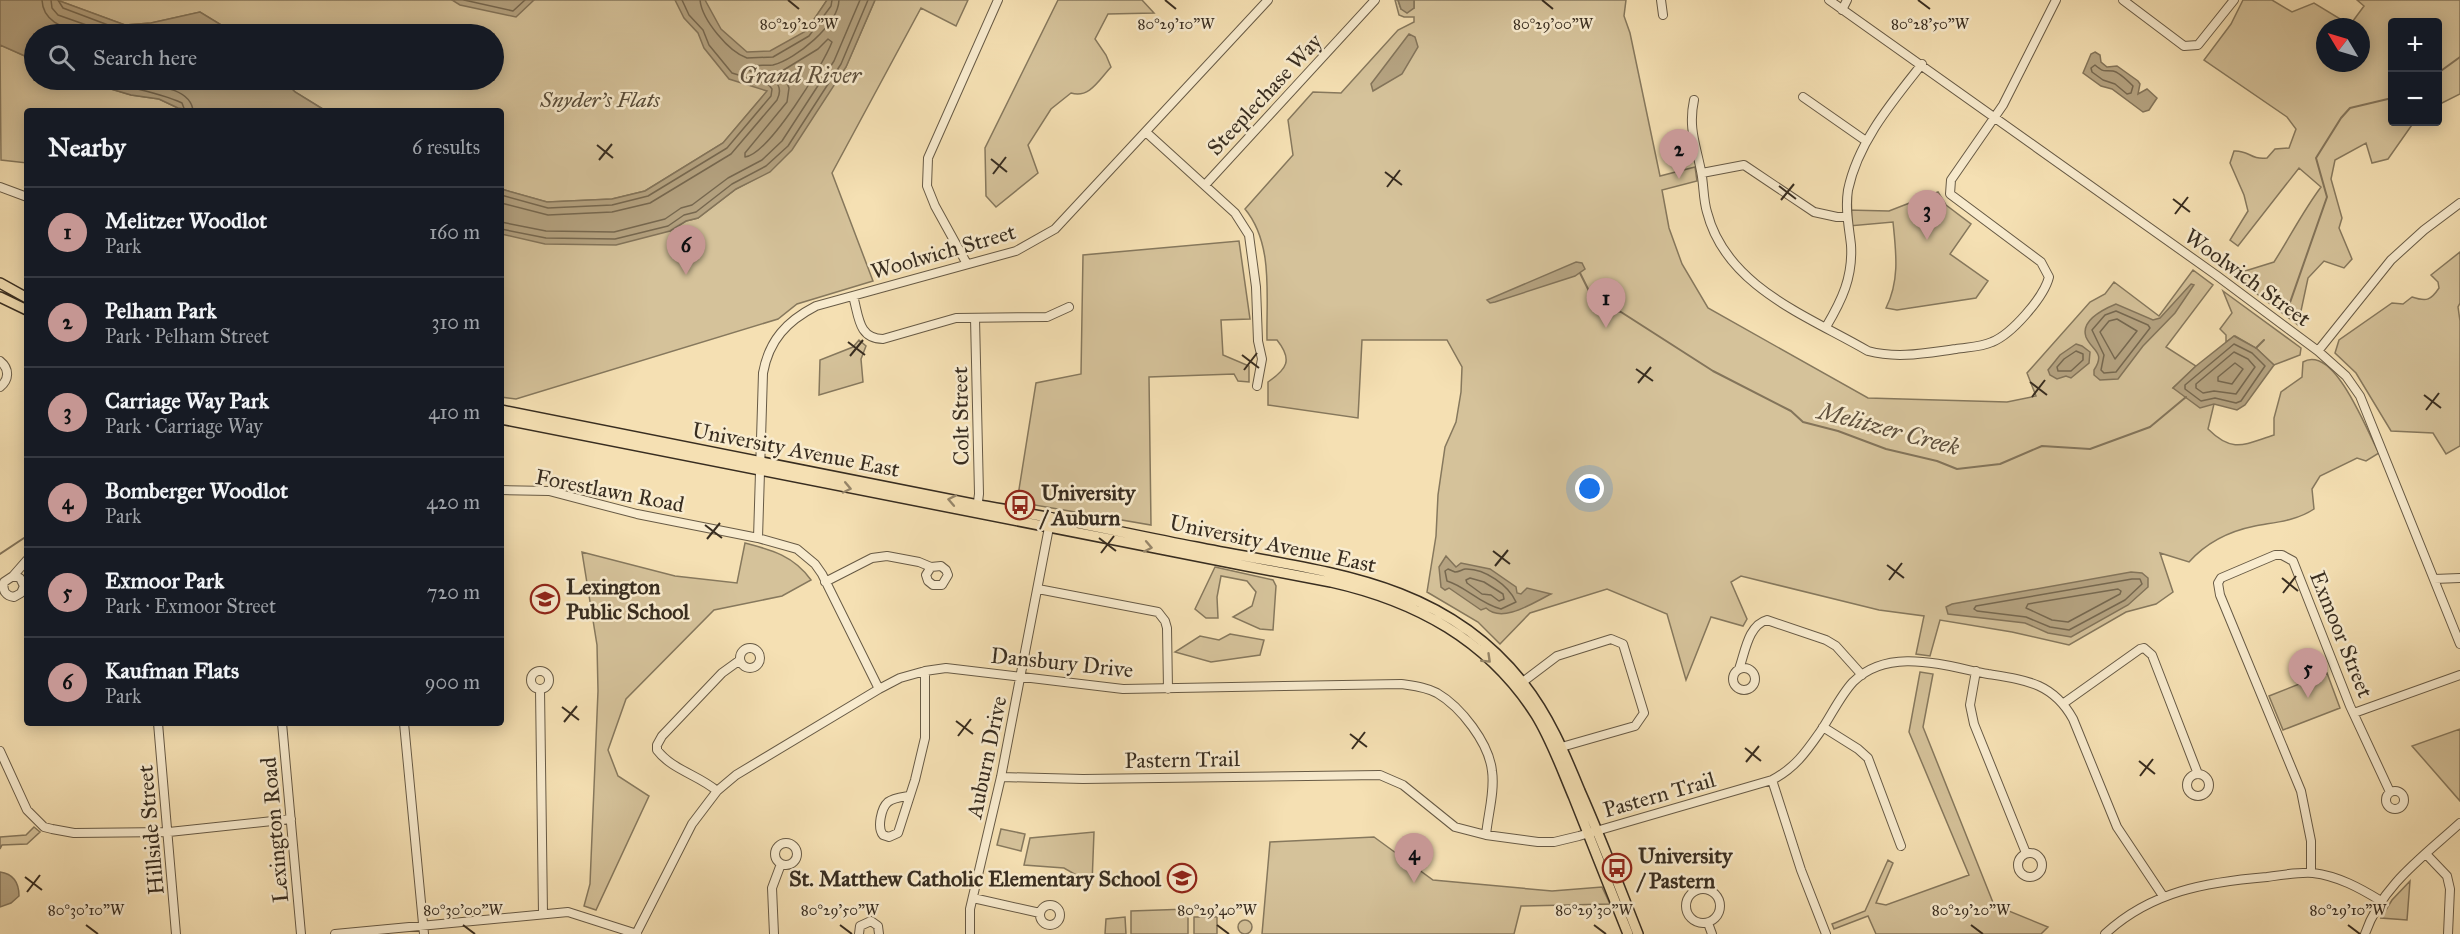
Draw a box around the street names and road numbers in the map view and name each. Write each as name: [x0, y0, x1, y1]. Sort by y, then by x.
street label: Steeplechase Way: [1201, 27, 1328, 161]
street label: Woolwich Street: [868, 218, 1019, 285]
street label: Woolwich Street: [2179, 223, 2316, 332]
street label: Colt Street: [946, 366, 975, 466]
street label: University Avenue East: [690, 416, 902, 483]
street label: Forestlawn Road: [533, 463, 687, 518]
street label: University Avenue East: [1167, 508, 1379, 579]
street label: Exmoor Street: [2304, 567, 2379, 702]
street label: Dansbury Drive: [989, 642, 1135, 683]
street label: Auburn Drive: [960, 693, 1013, 822]
street label: Pastern Trail: [1124, 745, 1240, 774]
street label: Lexington Road: [255, 756, 294, 904]
street label: Hillside Street: [131, 764, 170, 896]
street label: Pastern Trail: [1600, 766, 1718, 823]

